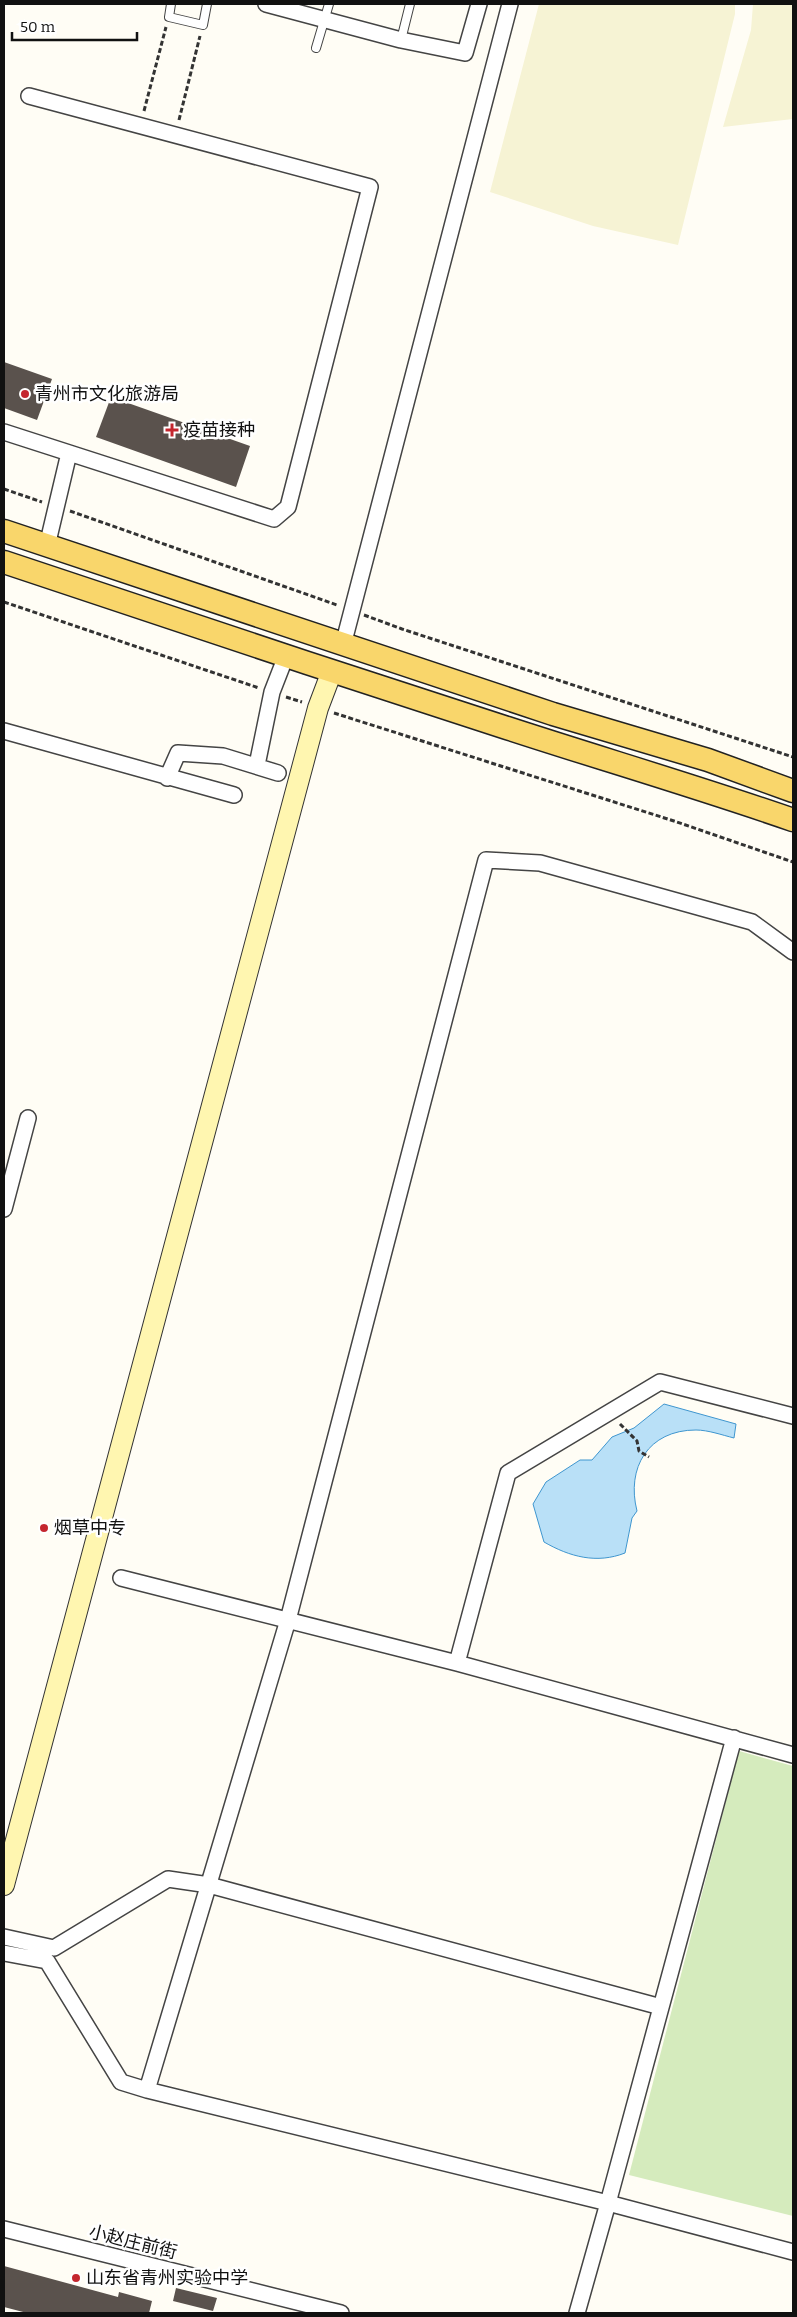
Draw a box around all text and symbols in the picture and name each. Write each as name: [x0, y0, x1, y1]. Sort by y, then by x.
scale bar: [12, 10, 138, 42]
text: 50 m: [20, 18, 56, 36]
place label: 青州市文化旅游局: [35, 383, 179, 405]
marker: 青州市文化旅游局: [19, 388, 31, 400]
place label: 疫苗接种: [183, 419, 255, 441]
marker: 疫苗接种: [165, 423, 179, 437]
place label: 烟草中专: [54, 1517, 126, 1539]
marker: 烟草中专: [38, 1522, 50, 1534]
street label: 小赵庄前街: [87, 2220, 179, 2264]
place label: 山东省青州实验中学: [86, 2267, 248, 2289]
marker: 山东省青州实验中学: [70, 2272, 82, 2284]

